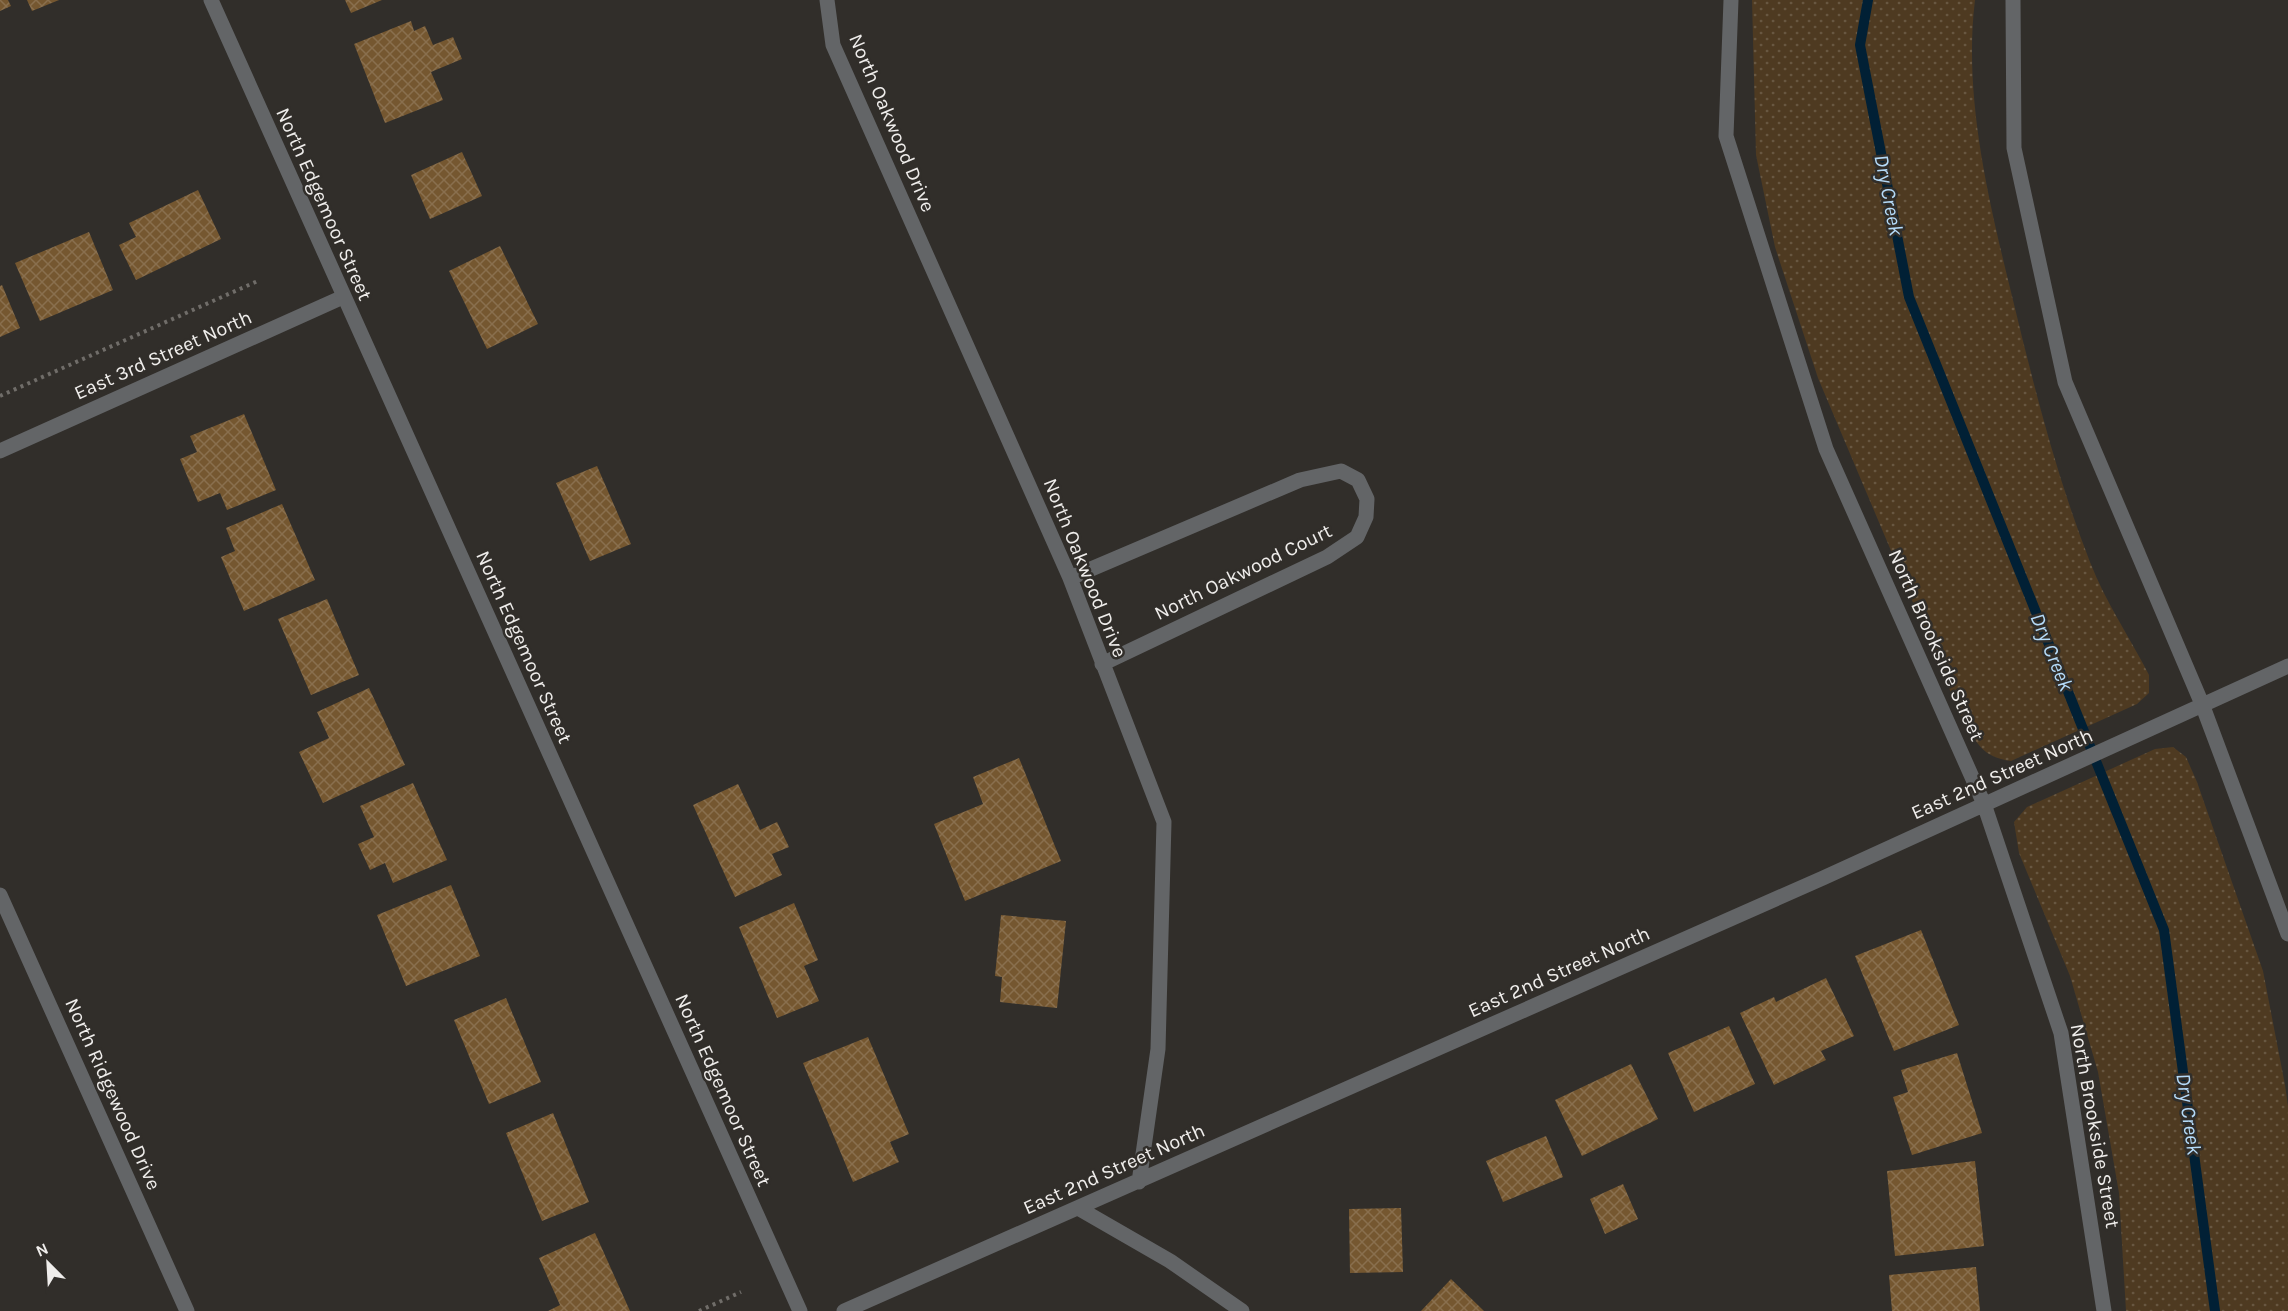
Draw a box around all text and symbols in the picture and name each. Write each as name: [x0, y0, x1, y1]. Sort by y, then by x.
street label: North Oakwood Drive: [844, 31, 940, 215]
street label: North Edgemoor Street: [271, 104, 377, 304]
water label: Dry Creek: [1869, 152, 1909, 238]
street label: East 3rd Street North: [71, 305, 255, 405]
street label: North Oakwood Drive: [1039, 475, 1131, 661]
street label: North Oakwood Court: [1151, 519, 1336, 625]
street label: North Brookside Street: [1883, 546, 1989, 745]
street label: North Edgemoor Street: [471, 547, 577, 747]
water label: Dry Creek: [2025, 609, 2079, 695]
street label: East 2nd Street North: [1908, 724, 2096, 824]
street label: East 2nd Street North: [1465, 922, 1653, 1022]
street label: North Edgemoor Street: [670, 990, 776, 1190]
street label: North Ridgewood Drive: [60, 995, 166, 1193]
street label: North Brookside Street: [2066, 1022, 2124, 1230]
water label: Dry Creek: [2171, 1072, 2207, 1157]
street label: East 2nd Street North: [1020, 1119, 1208, 1219]
north arrow: [18, 1233, 78, 1293]
text: N: [33, 1239, 51, 1261]

